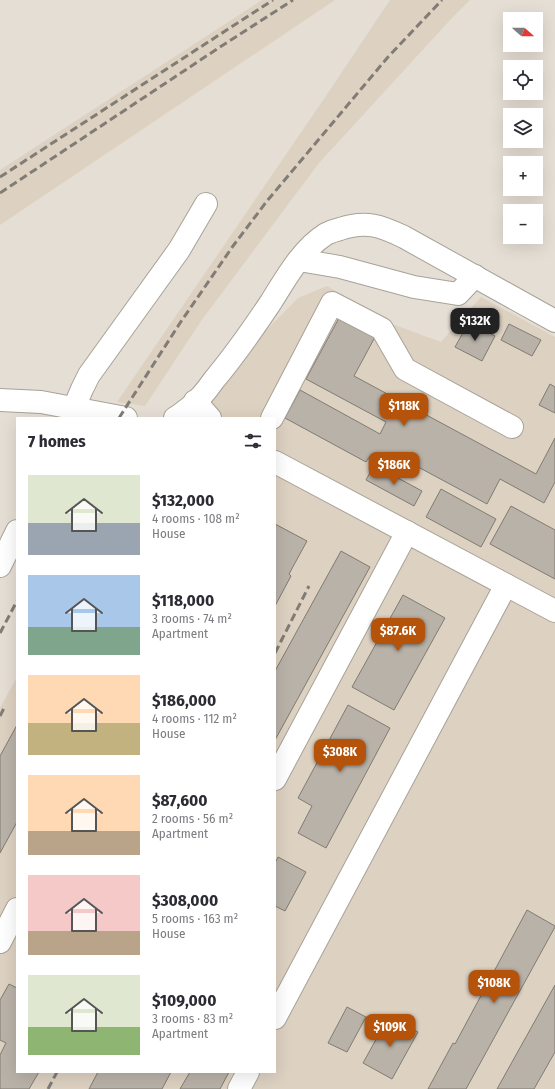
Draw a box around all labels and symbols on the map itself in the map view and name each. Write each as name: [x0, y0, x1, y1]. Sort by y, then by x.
north arrow: [503, 12, 543, 52]
pin: $132K: [447, 308, 503, 342]
pin: $118K: [376, 393, 432, 427]
pin: $186K: [366, 452, 422, 486]
pin: $87.6K: [365, 618, 431, 652]
pin: $308K: [312, 739, 368, 773]
pin: $108K: [466, 970, 522, 1004]
pin: $109K: [362, 1014, 418, 1048]

